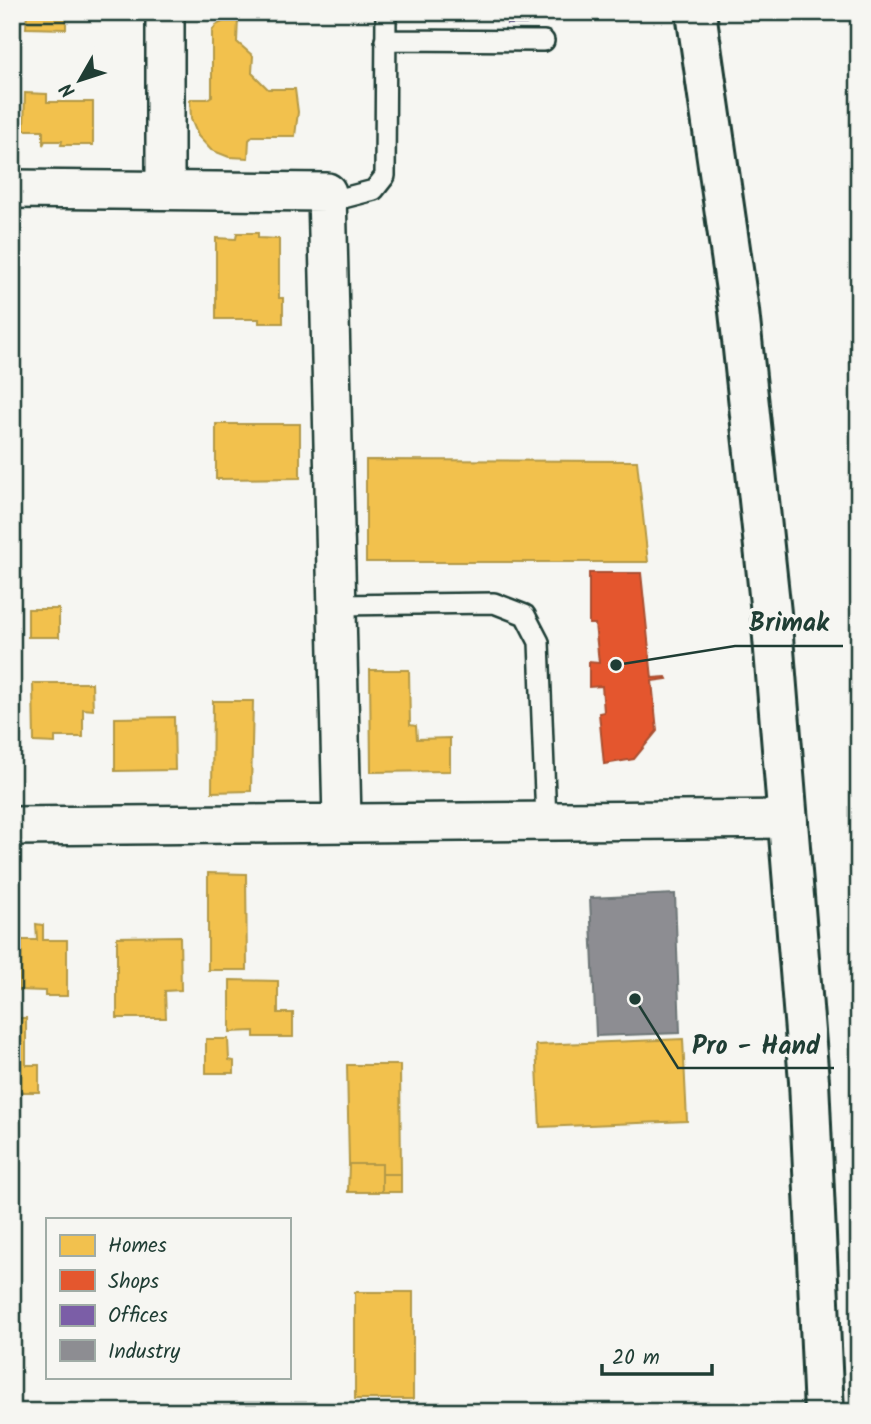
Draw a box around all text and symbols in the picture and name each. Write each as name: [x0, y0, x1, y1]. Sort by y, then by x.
north arrow: [46, 46, 116, 116]
text: N: [53, 75, 84, 104]
callout: Brimak: [735, 599, 843, 646]
text: Brimak: [749, 603, 830, 645]
callout: Pro - Hand: [678, 1021, 834, 1068]
text: Pro - Hand: [692, 1026, 821, 1068]
legend: [46, 1218, 290, 1378]
text: Homes: [108, 1230, 167, 1263]
text: Shops: [108, 1266, 159, 1299]
text: Offices: [108, 1300, 168, 1333]
scale bar: [602, 1333, 712, 1377]
text: Industry: [108, 1336, 180, 1369]
text: 20 m: [612, 1342, 660, 1375]

